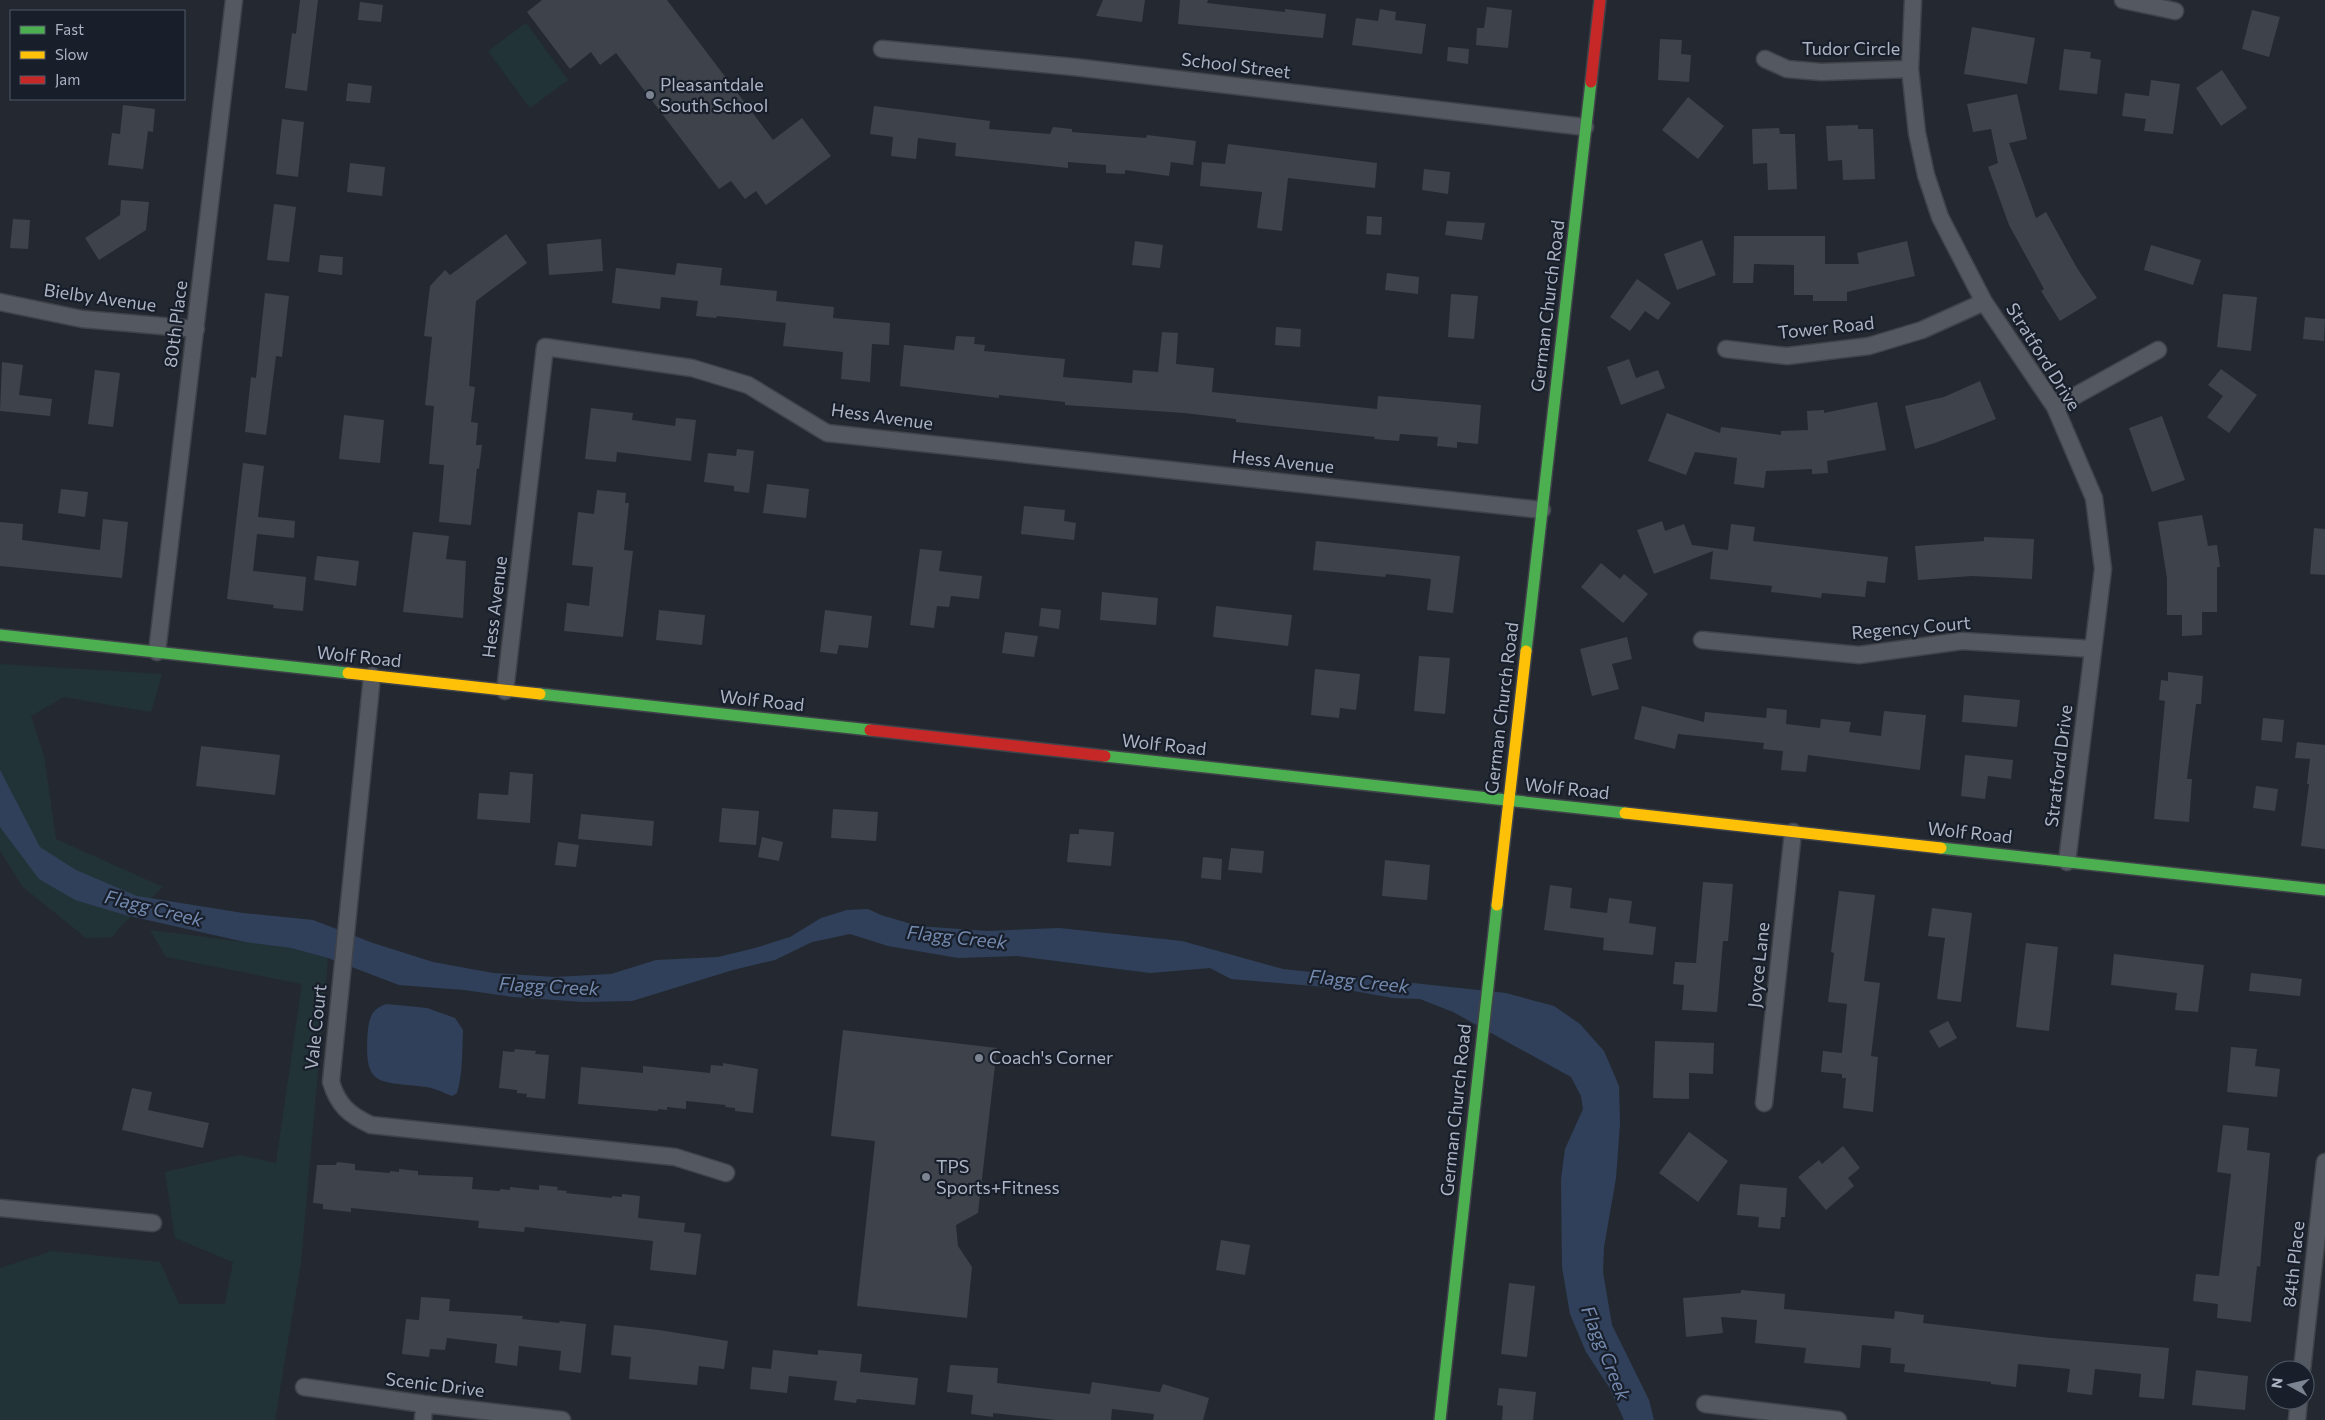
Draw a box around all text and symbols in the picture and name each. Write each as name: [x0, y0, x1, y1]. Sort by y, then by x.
legend: [10, 10, 185, 100]
text: Fast: [55, 20, 84, 38]
street label: Tudor Circle: [1802, 37, 1900, 59]
text: Slow: [55, 45, 88, 63]
street label: School Street: [1180, 47, 1292, 83]
text: Jam: [55, 70, 80, 88]
place label: Pleasantdale South School: [660, 73, 768, 116]
marker: Pleasantdale South School: [644, 89, 656, 101]
street label: German Church Road: [1526, 219, 1568, 393]
street label: Bielby Avenue: [42, 278, 158, 316]
street label: 80th Place: [159, 279, 191, 369]
street label: Stratford Drive: [2002, 298, 2086, 415]
street label: Tower Road: [1777, 311, 1875, 343]
street label: Hess Avenue: [830, 398, 935, 434]
street label: Hess Avenue: [1231, 445, 1335, 477]
street label: Hess Avenue: [477, 555, 511, 659]
street label: Regency Court: [1850, 611, 1972, 643]
street label: German Church Road: [1480, 621, 1522, 795]
street label: Wolf Road: [316, 641, 403, 671]
street label: Wolf Road: [719, 685, 806, 715]
street label: Stratford Drive: [2040, 703, 2076, 828]
street label: Wolf Road: [1121, 729, 1208, 759]
street label: Wolf Road: [1524, 773, 1611, 803]
street label: Wolf Road: [1927, 817, 2014, 847]
water label: Flagg Creek: [103, 884, 206, 931]
water label: Flagg Creek: [906, 920, 1009, 953]
street label: Joyce Lane: [1743, 921, 1773, 1009]
water label: Flagg Creek: [1308, 964, 1411, 997]
water label: Flagg Creek: [498, 971, 601, 1000]
street label: Vale Court: [300, 983, 330, 1071]
street label: German Church Road: [1435, 1023, 1475, 1197]
place label: Coach's Corner: [989, 1046, 1113, 1068]
marker: Coach's Corner: [973, 1052, 985, 1064]
place label: TPS Sports+Fitness: [936, 1155, 1060, 1198]
marker: TPS Sports+Fitness: [920, 1171, 932, 1183]
street label: 84th Place: [2278, 1220, 2308, 1308]
water label: Flagg Creek: [1577, 1302, 1636, 1404]
north arrow: [2265, 1360, 2315, 1410]
street label: Scenic Drive: [384, 1367, 486, 1401]
text: N: [2267, 1377, 2286, 1390]

